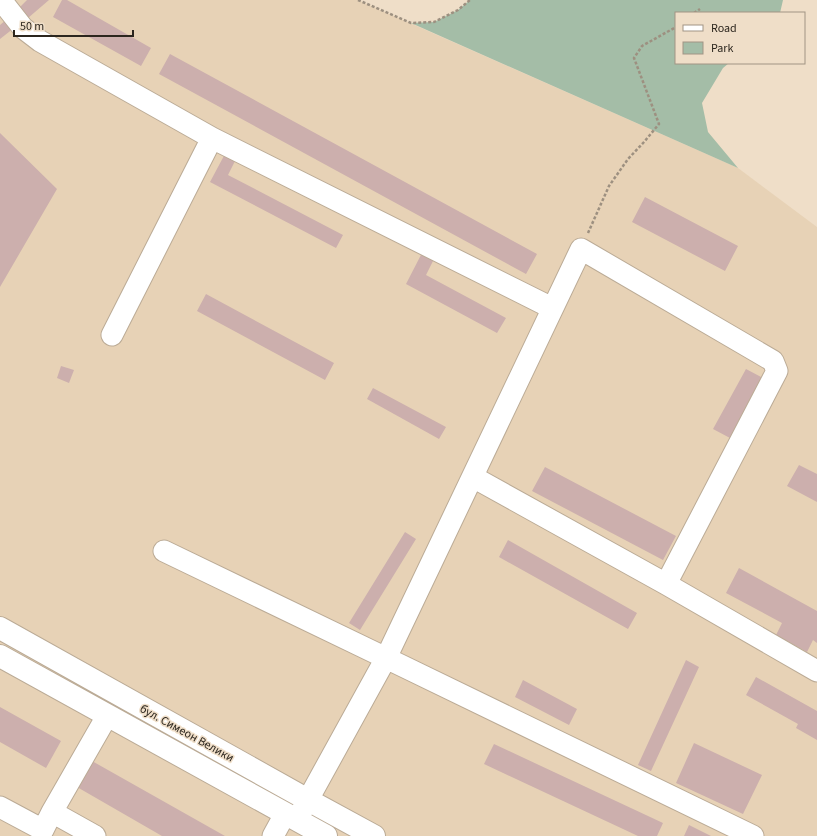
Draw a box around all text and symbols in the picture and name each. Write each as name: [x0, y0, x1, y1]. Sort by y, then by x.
scale bar: [14, 12, 133, 38]
legend: [675, 12, 805, 64]
text: 50 m: [20, 18, 44, 35]
text: Road: [711, 20, 737, 37]
text: Park: [711, 40, 733, 57]
street label: бул. Симеон Велики: [137, 700, 237, 766]

